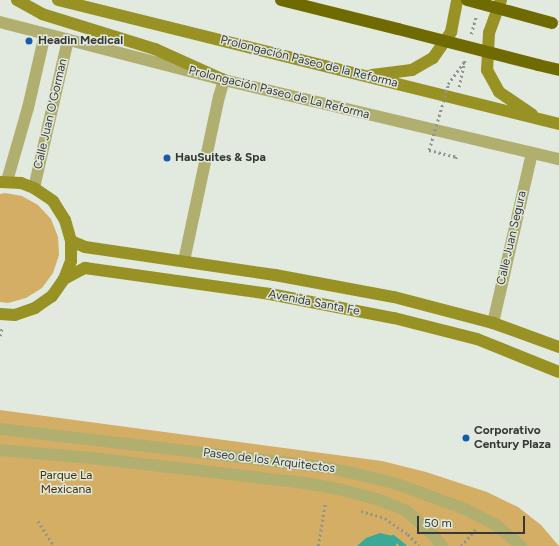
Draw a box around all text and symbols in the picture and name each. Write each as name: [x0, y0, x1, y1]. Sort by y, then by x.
street label: Prolongación Paseo de la Reforma: [219, 33, 399, 91]
place label: Headin Medical: [38, 34, 123, 48]
marker: Headin Medical: [23, 35, 35, 47]
street label: Calle Juan O'Gorman: [31, 57, 71, 171]
street label: Prolongación Paseo de La Reforma: [187, 64, 371, 122]
place label: HauSuites & Spa: [175, 151, 266, 165]
marker: HauSuites & Spa: [162, 153, 172, 163]
street label: Calle Juan Segura: [494, 190, 530, 286]
street label: Avenida Santa Fe: [267, 287, 361, 319]
place label: Corporativo Century Plaza: [474, 424, 551, 452]
marker: Corporativo Century Plaza: [461, 433, 471, 443]
street label: Paseo de los Arquitectos: [202, 446, 336, 476]
park label: Parque La Mexicana: [40, 469, 92, 497]
scale bar: [419, 508, 527, 534]
text: 50 m: [424, 516, 452, 530]

